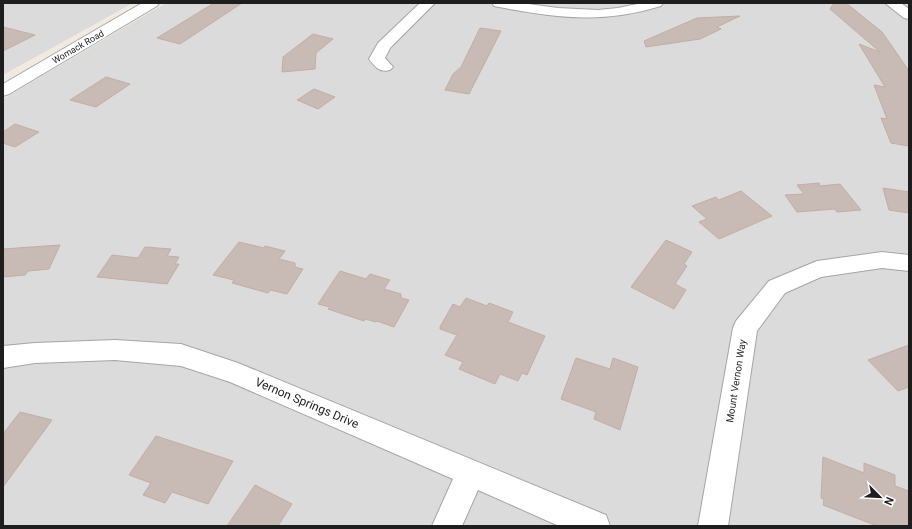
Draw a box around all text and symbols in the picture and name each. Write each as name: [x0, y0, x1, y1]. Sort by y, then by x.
street label: Womack Road: [50, 28, 106, 66]
street label: Mount Vernon Way: [724, 338, 748, 423]
street label: Vernon Springs Drive: [253, 375, 361, 431]
north arrow: [860, 477, 900, 517]
text: N: [881, 495, 896, 507]

